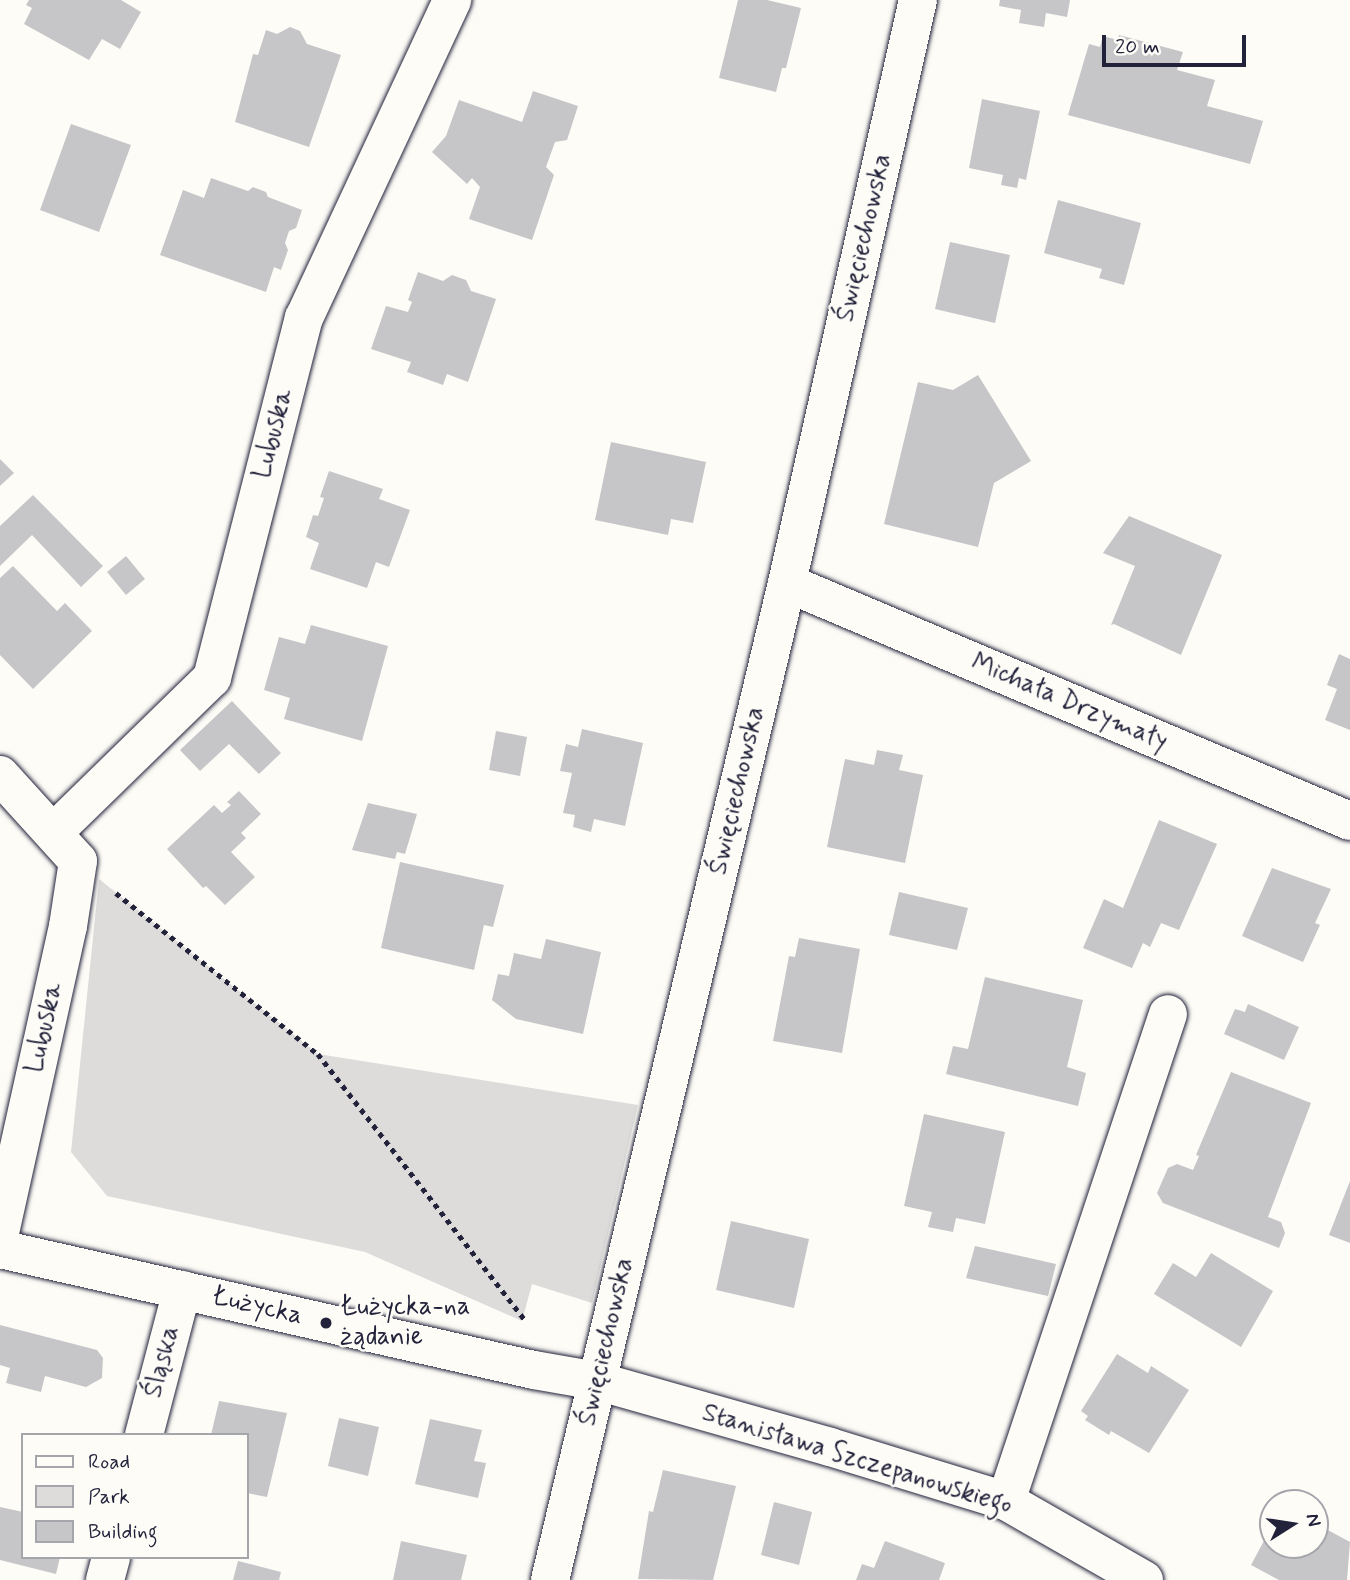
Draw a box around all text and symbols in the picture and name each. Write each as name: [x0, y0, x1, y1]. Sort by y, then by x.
scale bar: [1105, 21, 1248, 65]
text: 20 m: [1115, 33, 1160, 61]
street label: Święciechowska: [831, 151, 899, 325]
street label: Lubuska: [248, 386, 300, 482]
street label: Michała Drzymały: [966, 648, 1172, 758]
street label: Święciechowska: [704, 704, 772, 878]
street label: Lubuska: [20, 980, 70, 1076]
street label: Święciechowska: [573, 1255, 641, 1429]
street label: Łużycka: [209, 1281, 305, 1333]
place label: Łużycka-na żądanie: [340, 1292, 470, 1354]
marker: Łużycka-na żądanie: [318, 1315, 334, 1331]
street label: Śląska: [138, 1323, 188, 1401]
street label: Stanisława Szczepanowskiego: [693, 1396, 1021, 1524]
legend: [21, 1433, 248, 1559]
text: Road: [88, 1448, 130, 1476]
text: Park: [88, 1483, 130, 1511]
north arrow: [1259, 1489, 1329, 1559]
text: N: [1300, 1511, 1327, 1529]
text: Building: [88, 1518, 158, 1546]

